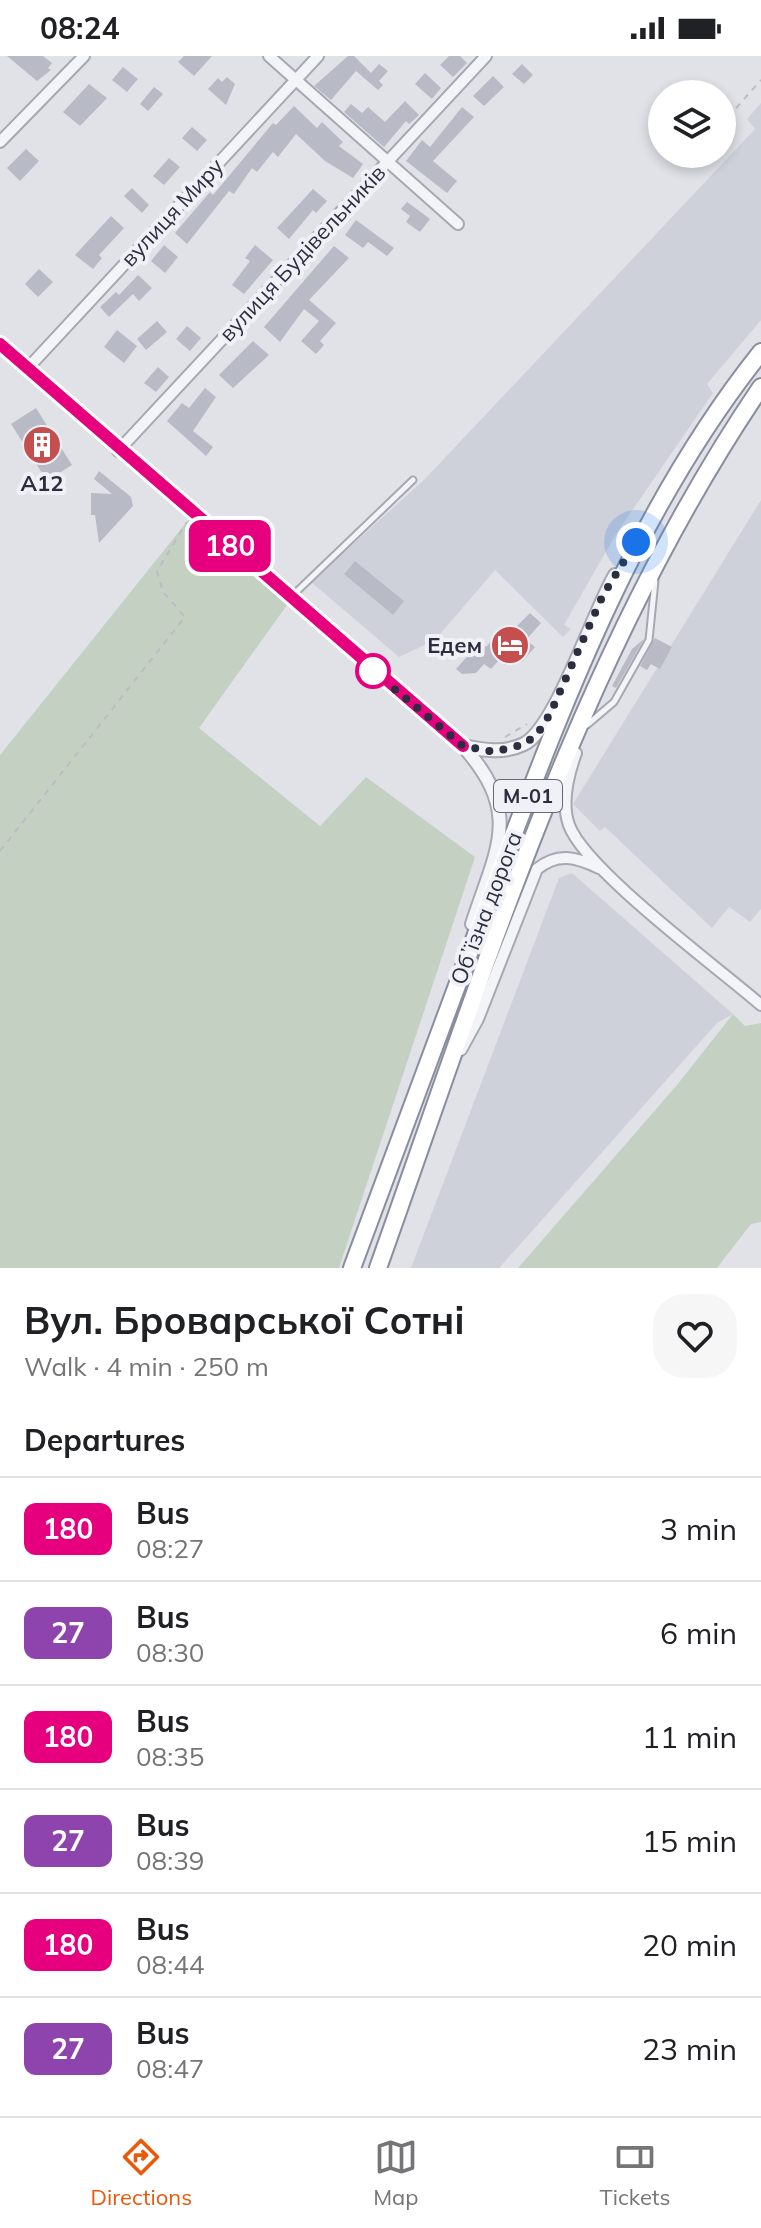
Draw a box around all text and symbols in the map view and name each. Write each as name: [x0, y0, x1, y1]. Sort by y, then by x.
text: 08:24: [40, 9, 119, 47]
map controls: [648, 80, 736, 168]
button: layers: [648, 80, 736, 168]
street label: вулиця Миру: [115, 152, 229, 272]
street label: вулиця Будівельників: [213, 159, 391, 347]
building icon: А12: [21, 424, 63, 466]
place label: А12: [21, 469, 63, 497]
line badge: 180: [184, 520, 276, 572]
your location: [616, 522, 656, 562]
text: 180: [205, 528, 255, 563]
hotel icon: Едем: [489, 624, 531, 666]
place label: Едем: [427, 631, 482, 659]
unlabelled marker: [356, 654, 390, 688]
road number: М-01: [494, 780, 562, 812]
street label: Обʼїзна дорога: [444, 828, 528, 988]
button: heart: [653, 1294, 737, 1378]
text: Вул. Броварської Cотні: [24, 1296, 465, 1344]
text: Walk · 4 min · 250 m: [24, 1350, 269, 1383]
text: Departures: [24, 1421, 185, 1459]
text: Bus: [136, 1494, 190, 1532]
text: 3 min: [660, 1510, 737, 1548]
text: 180: [43, 1511, 93, 1546]
text: 08:27: [136, 1532, 204, 1565]
text: Bus: [136, 1598, 190, 1636]
text: 6 min: [660, 1614, 737, 1652]
text: 27: [51, 1615, 85, 1650]
text: 08:30: [136, 1636, 204, 1669]
text: Bus: [136, 1702, 190, 1740]
text: 11 min: [642, 1718, 737, 1756]
text: 180: [43, 1719, 93, 1754]
text: 08:35: [136, 1740, 204, 1773]
text: Bus: [136, 1806, 190, 1844]
text: 15 min: [642, 1822, 737, 1860]
text: 27: [51, 1823, 85, 1858]
text: 08:39: [136, 1844, 204, 1877]
text: Bus: [136, 1910, 190, 1948]
text: 20 min: [642, 1926, 737, 1964]
text: 180: [43, 1927, 93, 1962]
text: 08:44: [136, 1948, 204, 1981]
text: Bus: [136, 2014, 190, 2052]
text: 23 min: [642, 2030, 737, 2068]
text: 27: [51, 2031, 85, 2066]
text: 08:47: [136, 2052, 204, 2085]
tab: Directions: [90, 2135, 192, 2211]
tab: Map: [373, 2135, 418, 2211]
tab: Tickets: [599, 2135, 670, 2211]

